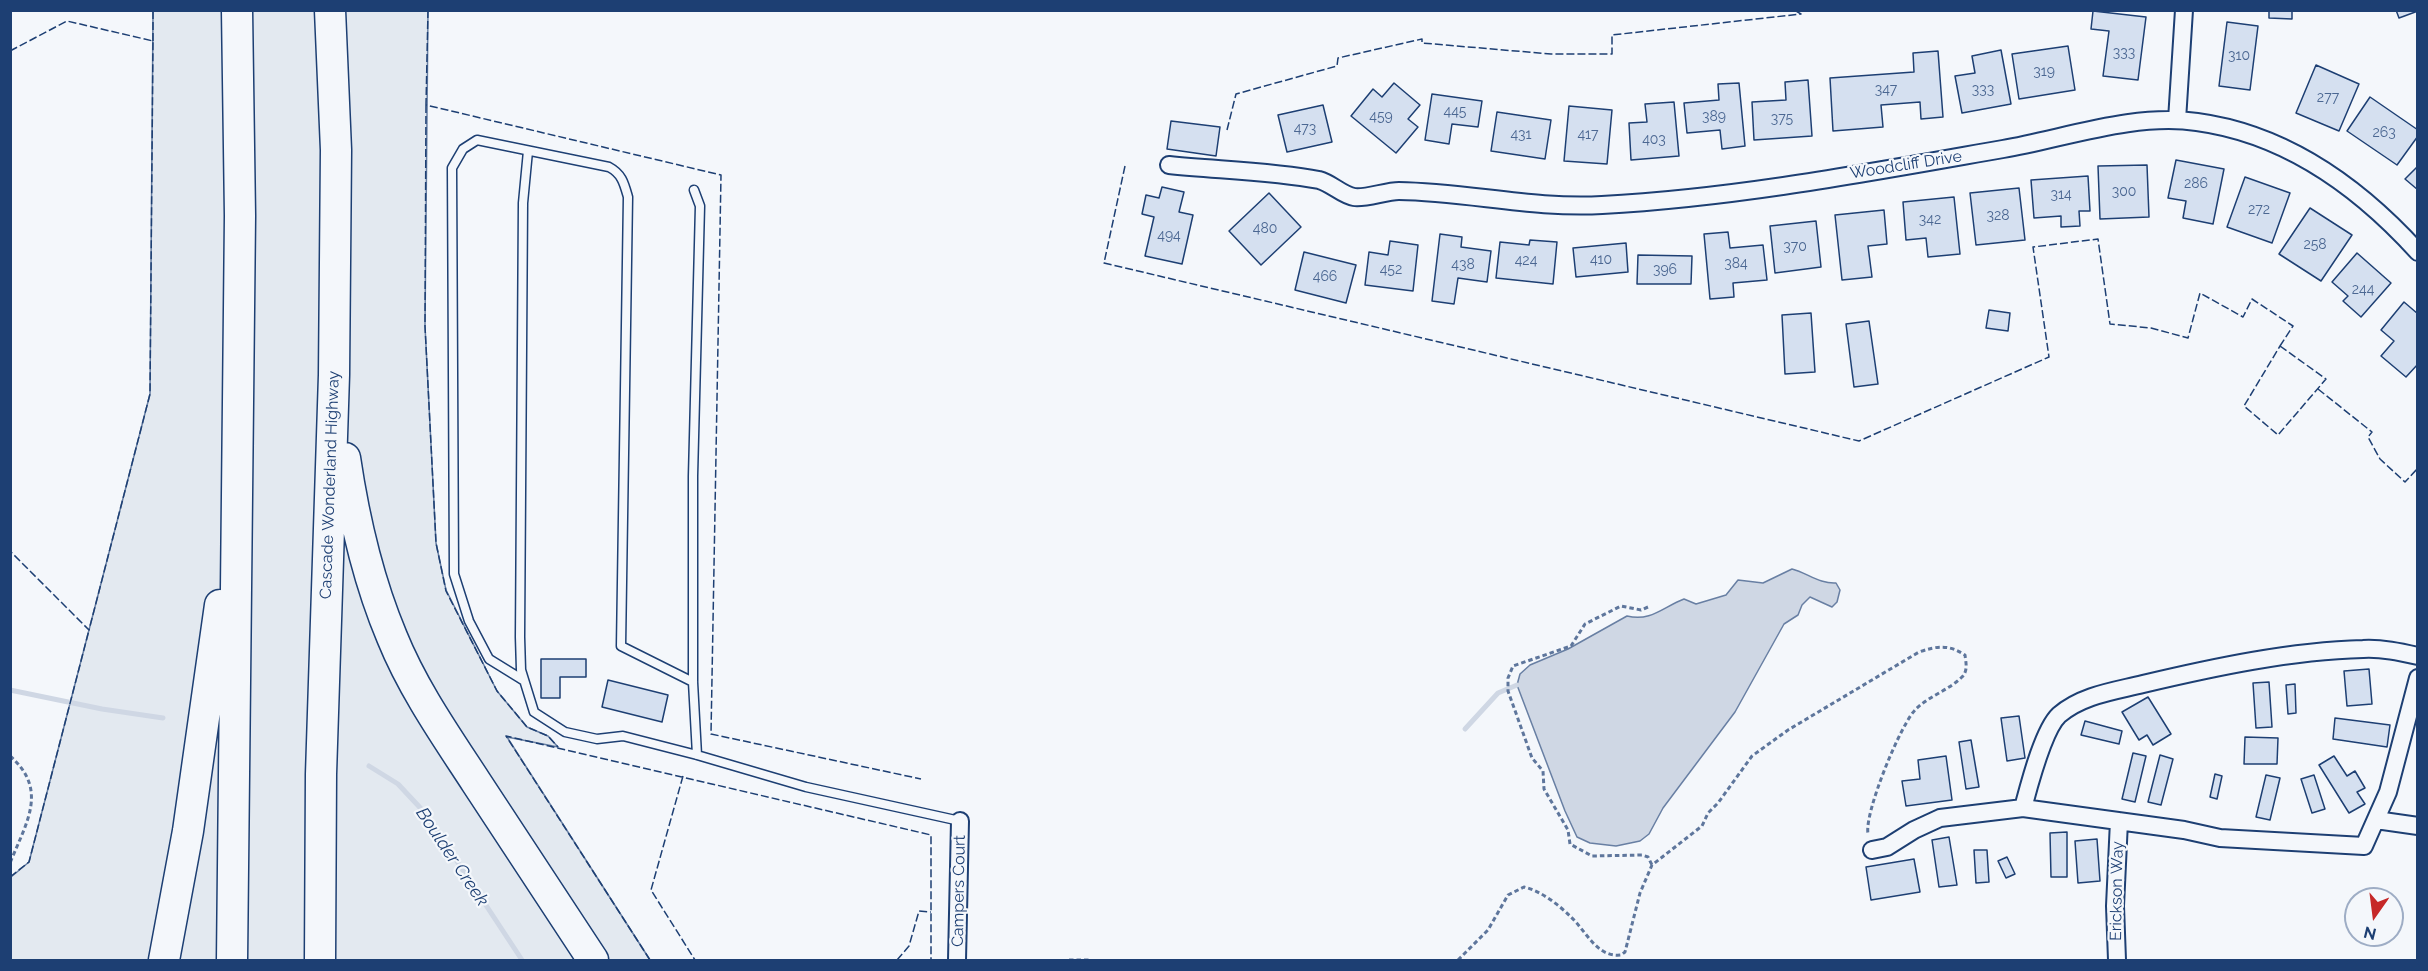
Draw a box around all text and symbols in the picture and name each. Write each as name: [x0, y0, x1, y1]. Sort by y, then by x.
house number: 333: [2113, 45, 2135, 61]
house number: 310: [2228, 48, 2250, 64]
house number: 319: [2033, 64, 2055, 80]
house number: 347: [1875, 82, 1897, 98]
house number: 333: [1972, 82, 1994, 98]
house number: 277: [2317, 90, 2339, 106]
house number: 445: [1444, 104, 1466, 120]
house number: 459: [1369, 109, 1393, 125]
house number: 389: [1702, 109, 1726, 125]
house number: 375: [1771, 111, 1793, 127]
house number: 473: [1294, 121, 1316, 137]
house number: 263: [2372, 125, 2396, 141]
house number: 431: [1510, 127, 1532, 143]
house number: 417: [1577, 127, 1599, 143]
house number: 403: [1642, 132, 1666, 148]
street label: Woodcliff Drive: [1849, 147, 1963, 183]
house number: 286: [2184, 176, 2208, 192]
house number: 300: [2112, 184, 2136, 200]
house number: 314: [2050, 187, 2072, 203]
house number: 272: [2248, 202, 2270, 218]
house number: 328: [1986, 208, 2010, 224]
house number: 342: [1919, 212, 1941, 228]
house number: 480: [1253, 221, 1277, 237]
house number: 494: [1157, 228, 1181, 244]
house number: 258: [2303, 237, 2327, 253]
house number: 370: [1783, 239, 1807, 255]
house number: 410: [1590, 252, 1612, 268]
house number: 424: [1515, 253, 1537, 269]
house number: 384: [1724, 256, 1748, 272]
house number: 438: [1451, 257, 1475, 273]
house number: 452: [1380, 262, 1402, 278]
house number: 396: [1653, 262, 1677, 278]
house number: 466: [1313, 269, 1337, 285]
house number: 244: [2352, 282, 2374, 298]
street label: Cascade Wonderland Highway: [316, 370, 344, 600]
water label: Boulder Creek: [411, 804, 493, 910]
street label: Campers Court: [948, 835, 970, 947]
street label: Erickson Way: [2107, 841, 2127, 941]
north arrow: [2344, 887, 2404, 947]
text: N: [2362, 922, 2378, 944]

